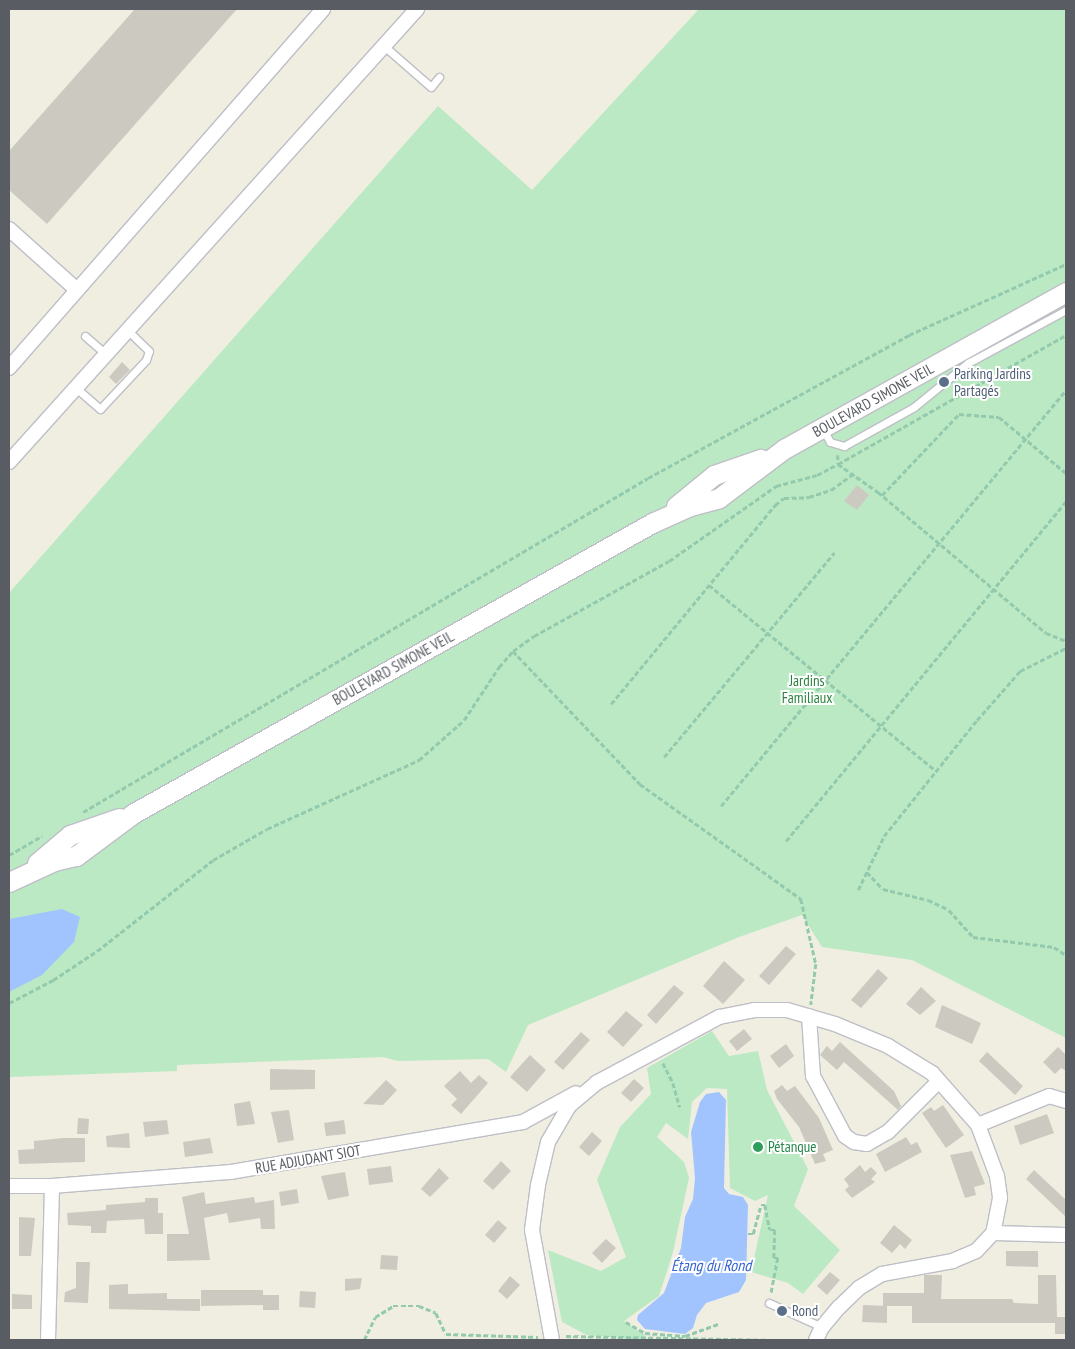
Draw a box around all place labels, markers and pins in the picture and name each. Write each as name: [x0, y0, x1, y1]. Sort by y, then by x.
place label: Parking Jardins Partagés: [954, 364, 1031, 399]
marker: Parking Jardins Partagés: [938, 376, 950, 388]
place label: Pétanque: [768, 1138, 816, 1156]
marker: Pétanque: [752, 1141, 764, 1153]
place label: Rond: [792, 1302, 818, 1320]
marker: Rond: [776, 1305, 788, 1317]

